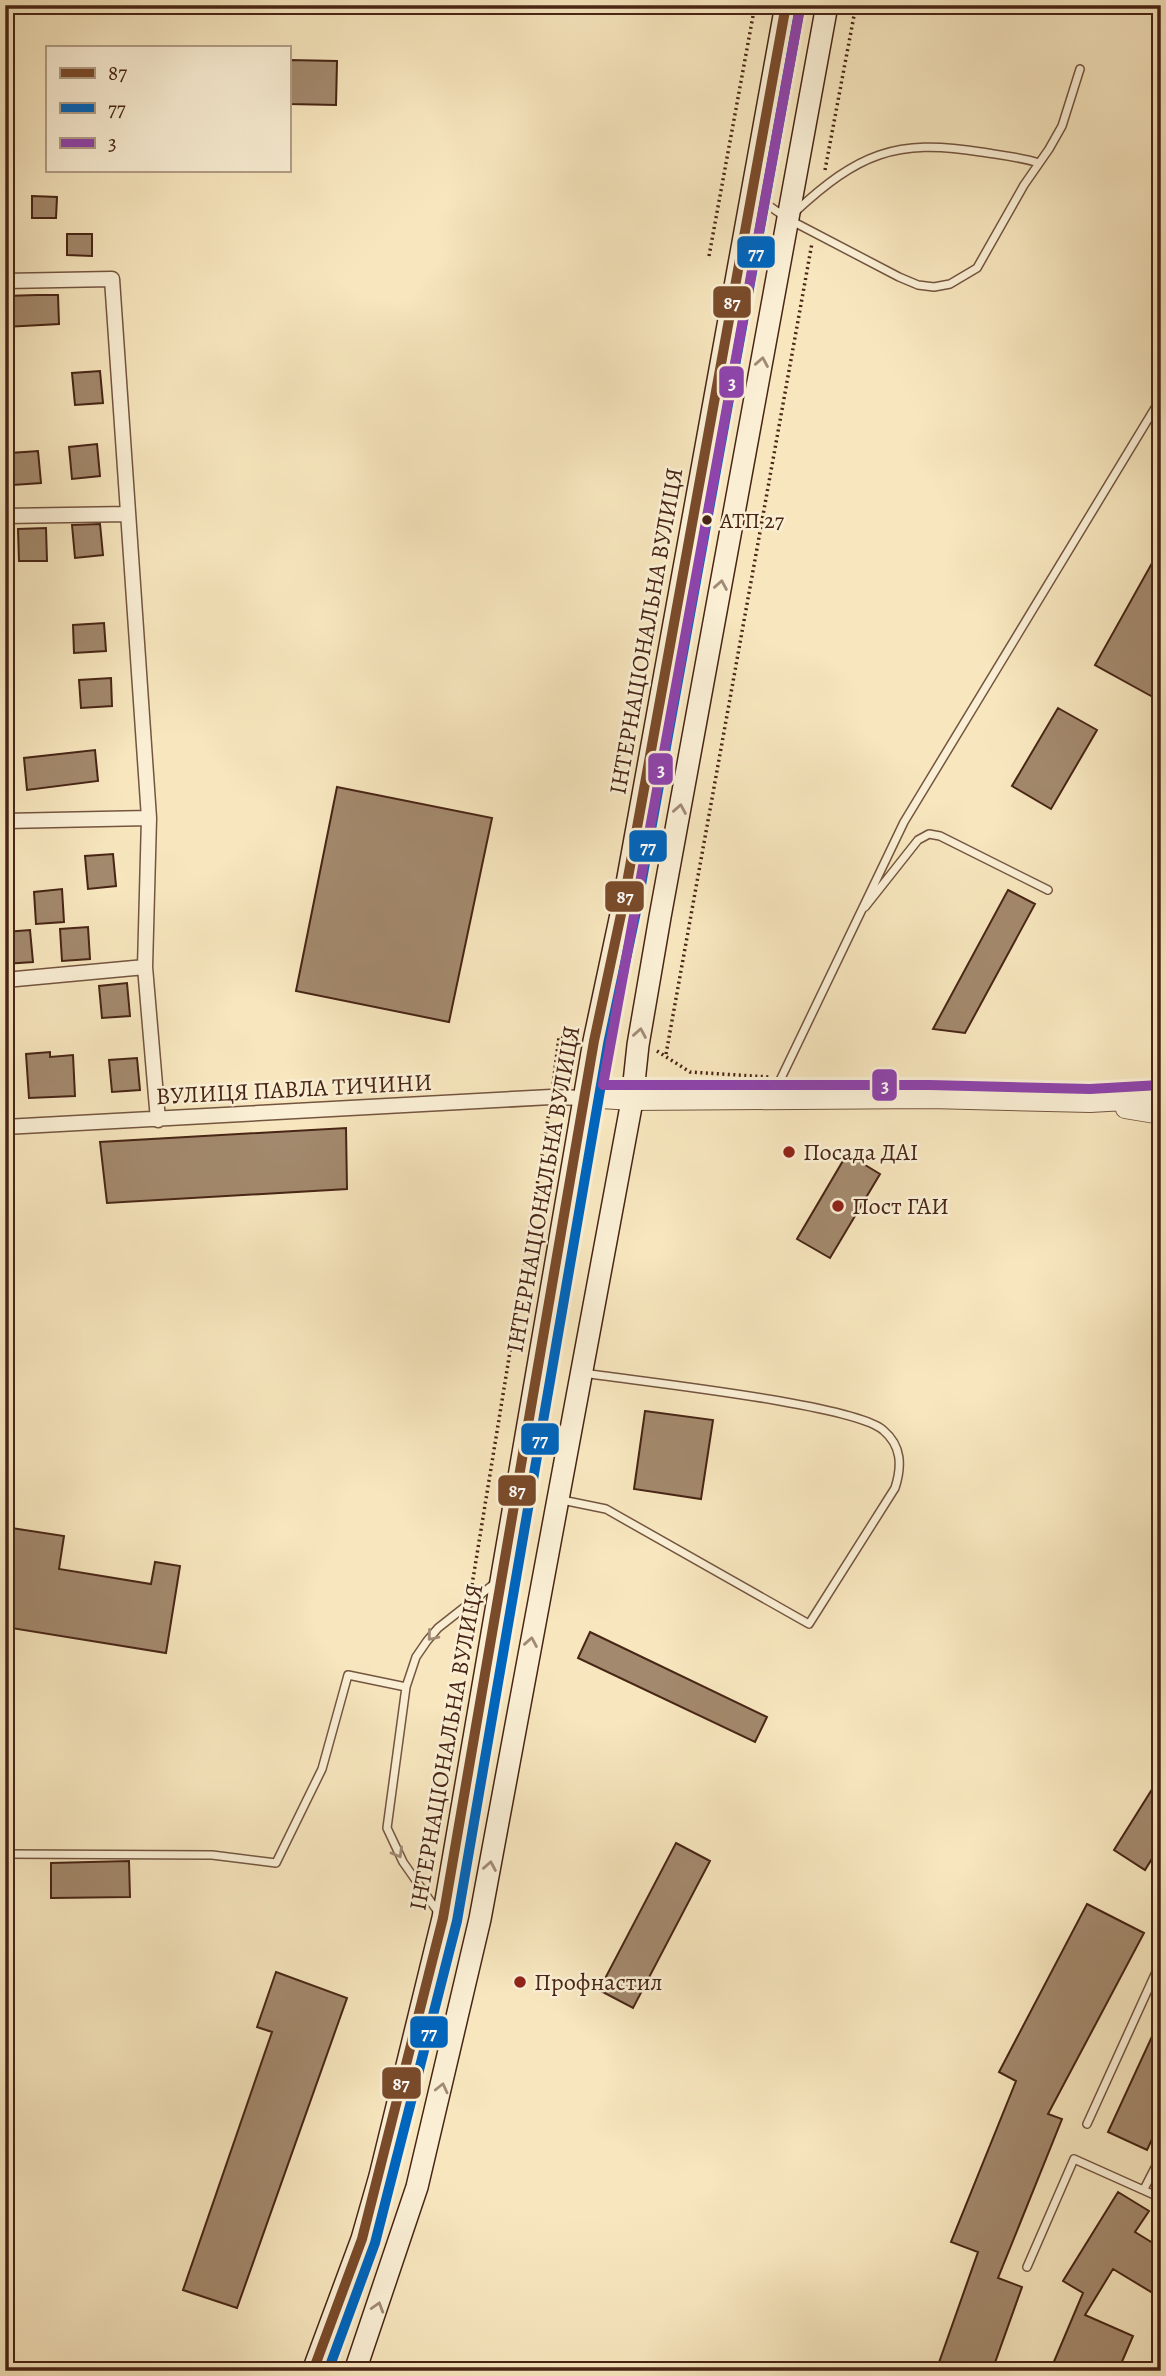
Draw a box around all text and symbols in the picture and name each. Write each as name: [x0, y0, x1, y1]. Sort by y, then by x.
legend: [46, 46, 290, 172]
text: 87: [108, 59, 127, 87]
text: 77: [108, 95, 126, 123]
text: 3: [108, 129, 117, 157]
line badge: 77: [736, 235, 776, 269]
text: 77: [748, 240, 765, 266]
line badge: 87: [712, 285, 752, 319]
text: 87: [723, 290, 742, 316]
one-way arrow: [754, 356, 769, 368]
line badge: 3: [718, 365, 745, 399]
text: 3: [728, 370, 736, 396]
street label: ІНТЕРНАЦІОНАЛЬНА ВУЛИЦЯ: [601, 465, 691, 797]
place label: АТП 27: [719, 506, 785, 536]
marker: АТП 27: [700, 513, 714, 527]
one-way arrow: [713, 579, 728, 591]
line badge: 3: [647, 752, 674, 786]
text: 3: [657, 757, 665, 783]
one-way arrow: [672, 803, 687, 815]
line badge: 77: [628, 829, 668, 863]
text: 77: [640, 834, 657, 860]
line badge: 87: [604, 880, 645, 913]
text: 87: [616, 884, 635, 910]
street label: ІНТЕРНАЦІОНАЛЬНА ВУЛИЦЯ: [498, 1023, 588, 1355]
one-way arrow: [632, 1027, 647, 1039]
street label: ВУЛИЦЯ ПАВЛА ТИЧИНИ: [155, 1066, 433, 1112]
line badge: 3: [871, 1068, 898, 1102]
text: 3: [881, 1073, 889, 1099]
place label: Посада ДАІ: [803, 1136, 919, 1168]
marker: Посада ДАІ: [781, 1144, 797, 1160]
place label: Пост ГАИ: [852, 1190, 949, 1222]
marker: Пост ГАИ: [830, 1198, 846, 1214]
line badge: 77: [520, 1422, 560, 1456]
text: 77: [532, 1427, 549, 1453]
line badge: 87: [497, 1474, 537, 1507]
text: 87: [508, 1478, 527, 1504]
street label: ІНТЕРНАЦІОНАЛЬНА ВУЛИЦЯ: [401, 1581, 491, 1913]
one-way arrow: [428, 1628, 440, 1641]
one-way arrow: [523, 1636, 538, 1648]
one-way arrow: [389, 1846, 402, 1859]
one-way arrow: [482, 1860, 497, 1872]
place label: Профнастил: [534, 1966, 662, 1998]
marker: Профнастил: [512, 1974, 528, 1990]
line badge: 77: [409, 2015, 449, 2049]
text: 77: [421, 2020, 438, 2046]
line badge: 87: [381, 2066, 422, 2100]
text: 87: [392, 2071, 411, 2097]
one-way arrow: [434, 2082, 448, 2094]
one-way arrow: [370, 2301, 385, 2313]

